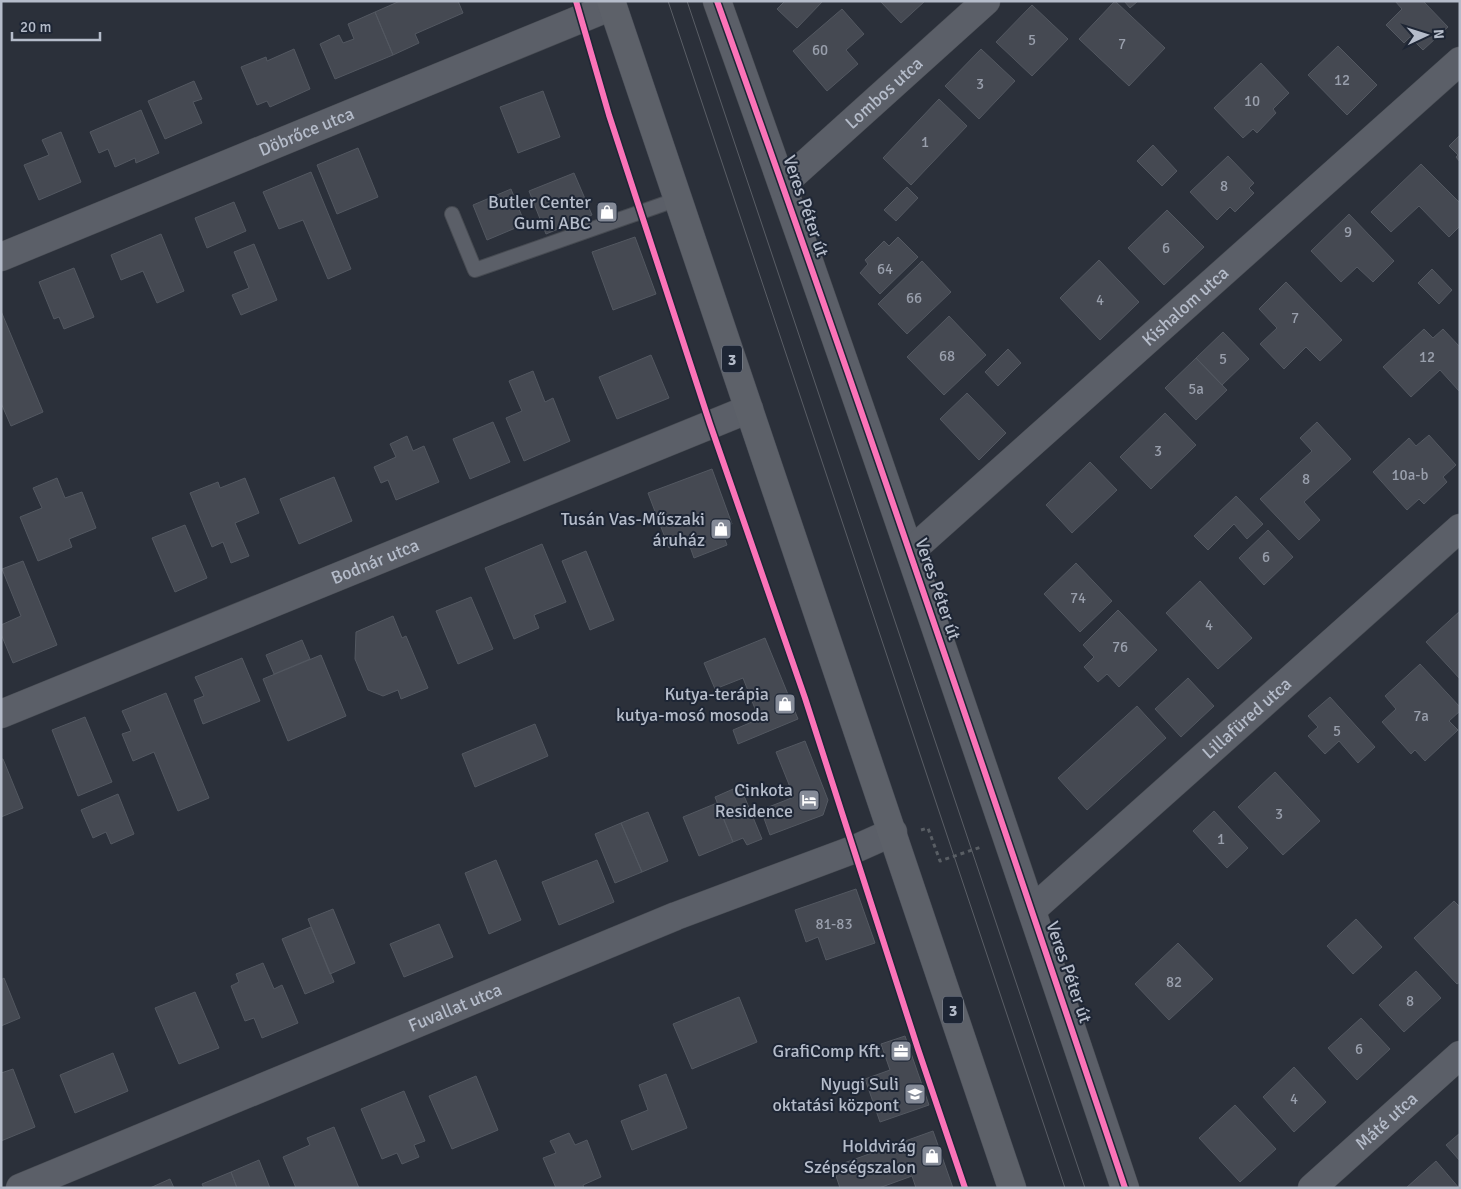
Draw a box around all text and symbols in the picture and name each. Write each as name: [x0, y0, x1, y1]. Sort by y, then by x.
scale bar: [12, 10, 100, 42]
north arrow: [1401, 10, 1451, 60]
text: 20 m: [20, 18, 51, 36]
text: N: [1430, 29, 1447, 40]
house number: 5: [1028, 31, 1036, 49]
house number: 7: [1118, 35, 1126, 53]
house number: 60: [812, 41, 828, 59]
street label: Lombos utca: [841, 52, 927, 134]
house number: 12: [1334, 71, 1350, 89]
house number: 3: [976, 75, 984, 93]
house number: 10: [1244, 92, 1260, 110]
street label: Döbrőce utca: [255, 102, 357, 161]
house number: 1: [921, 133, 929, 151]
street label: Veres Péter út: [778, 152, 834, 260]
house number: 8: [1220, 177, 1228, 195]
place label: Butler Center Gumi ABC: [488, 191, 591, 234]
shop icon: Butler Center Gumi ABC: [595, 200, 619, 224]
house number: 9: [1344, 223, 1352, 241]
house number: 6: [1162, 239, 1170, 257]
house number: 64: [877, 260, 893, 278]
street label: Kishalom utca: [1137, 262, 1233, 351]
house number: 66: [906, 289, 922, 307]
house number: 4: [1096, 291, 1104, 309]
house number: 7: [1291, 309, 1299, 327]
road number: 3: [722, 346, 742, 372]
house number: 68: [939, 347, 955, 365]
house number: 12: [1419, 348, 1435, 366]
house number: 5: [1219, 350, 1227, 368]
house number: 5a: [1188, 380, 1204, 398]
house number: 3: [1154, 442, 1162, 460]
house number: 10a-b: [1392, 466, 1429, 484]
house number: 8: [1302, 470, 1310, 488]
place label: Tusán Vas-Műszaki áruház: [561, 508, 705, 551]
shop icon: Tusán Vas-Műszaki áruház: [709, 517, 733, 541]
street label: Bodnár utca: [328, 534, 422, 589]
street label: Veres Péter út: [910, 535, 966, 643]
house number: 6: [1262, 548, 1270, 566]
house number: 74: [1070, 589, 1086, 607]
house number: 4: [1205, 616, 1213, 634]
house number: 76: [1112, 638, 1128, 656]
street label: Lillafüred utca: [1198, 673, 1296, 764]
place label: Kutya-terápia kutya-mosó mosoda: [616, 683, 769, 726]
shop icon: Kutya-terápia kutya-mosó mosoda: [773, 692, 797, 716]
house number: 7a: [1413, 707, 1429, 725]
house number: 5: [1333, 722, 1341, 740]
place label: Cinkota Residence: [715, 779, 793, 822]
hotel icon: Cinkota Residence: [797, 788, 821, 812]
house number: 3: [1275, 805, 1283, 823]
house number: 1: [1217, 830, 1225, 848]
house number: 81-83: [815, 915, 853, 933]
street label: Veres Péter út: [1041, 918, 1097, 1026]
house number: 82: [1166, 973, 1182, 991]
street label: Fuvallat utca: [405, 978, 505, 1037]
house number: 8: [1406, 992, 1414, 1010]
road number: 3: [943, 996, 963, 1024]
office icon: GrafiComp Kft.: [889, 1039, 913, 1063]
place label: GrafiComp Kft.: [772, 1040, 885, 1062]
house number: 6: [1355, 1040, 1363, 1058]
place label: Nyugi Suli oktatási központ: [772, 1073, 899, 1116]
school or university icon: Nyugi Suli oktatási központ: [903, 1082, 927, 1106]
street label: Máté utca: [1351, 1087, 1422, 1155]
house number: 4: [1290, 1090, 1298, 1108]
place label: Holdvirág Szépségszalon: [804, 1135, 916, 1178]
shop icon: Holdvirág Szépségszalon: [920, 1144, 944, 1168]

